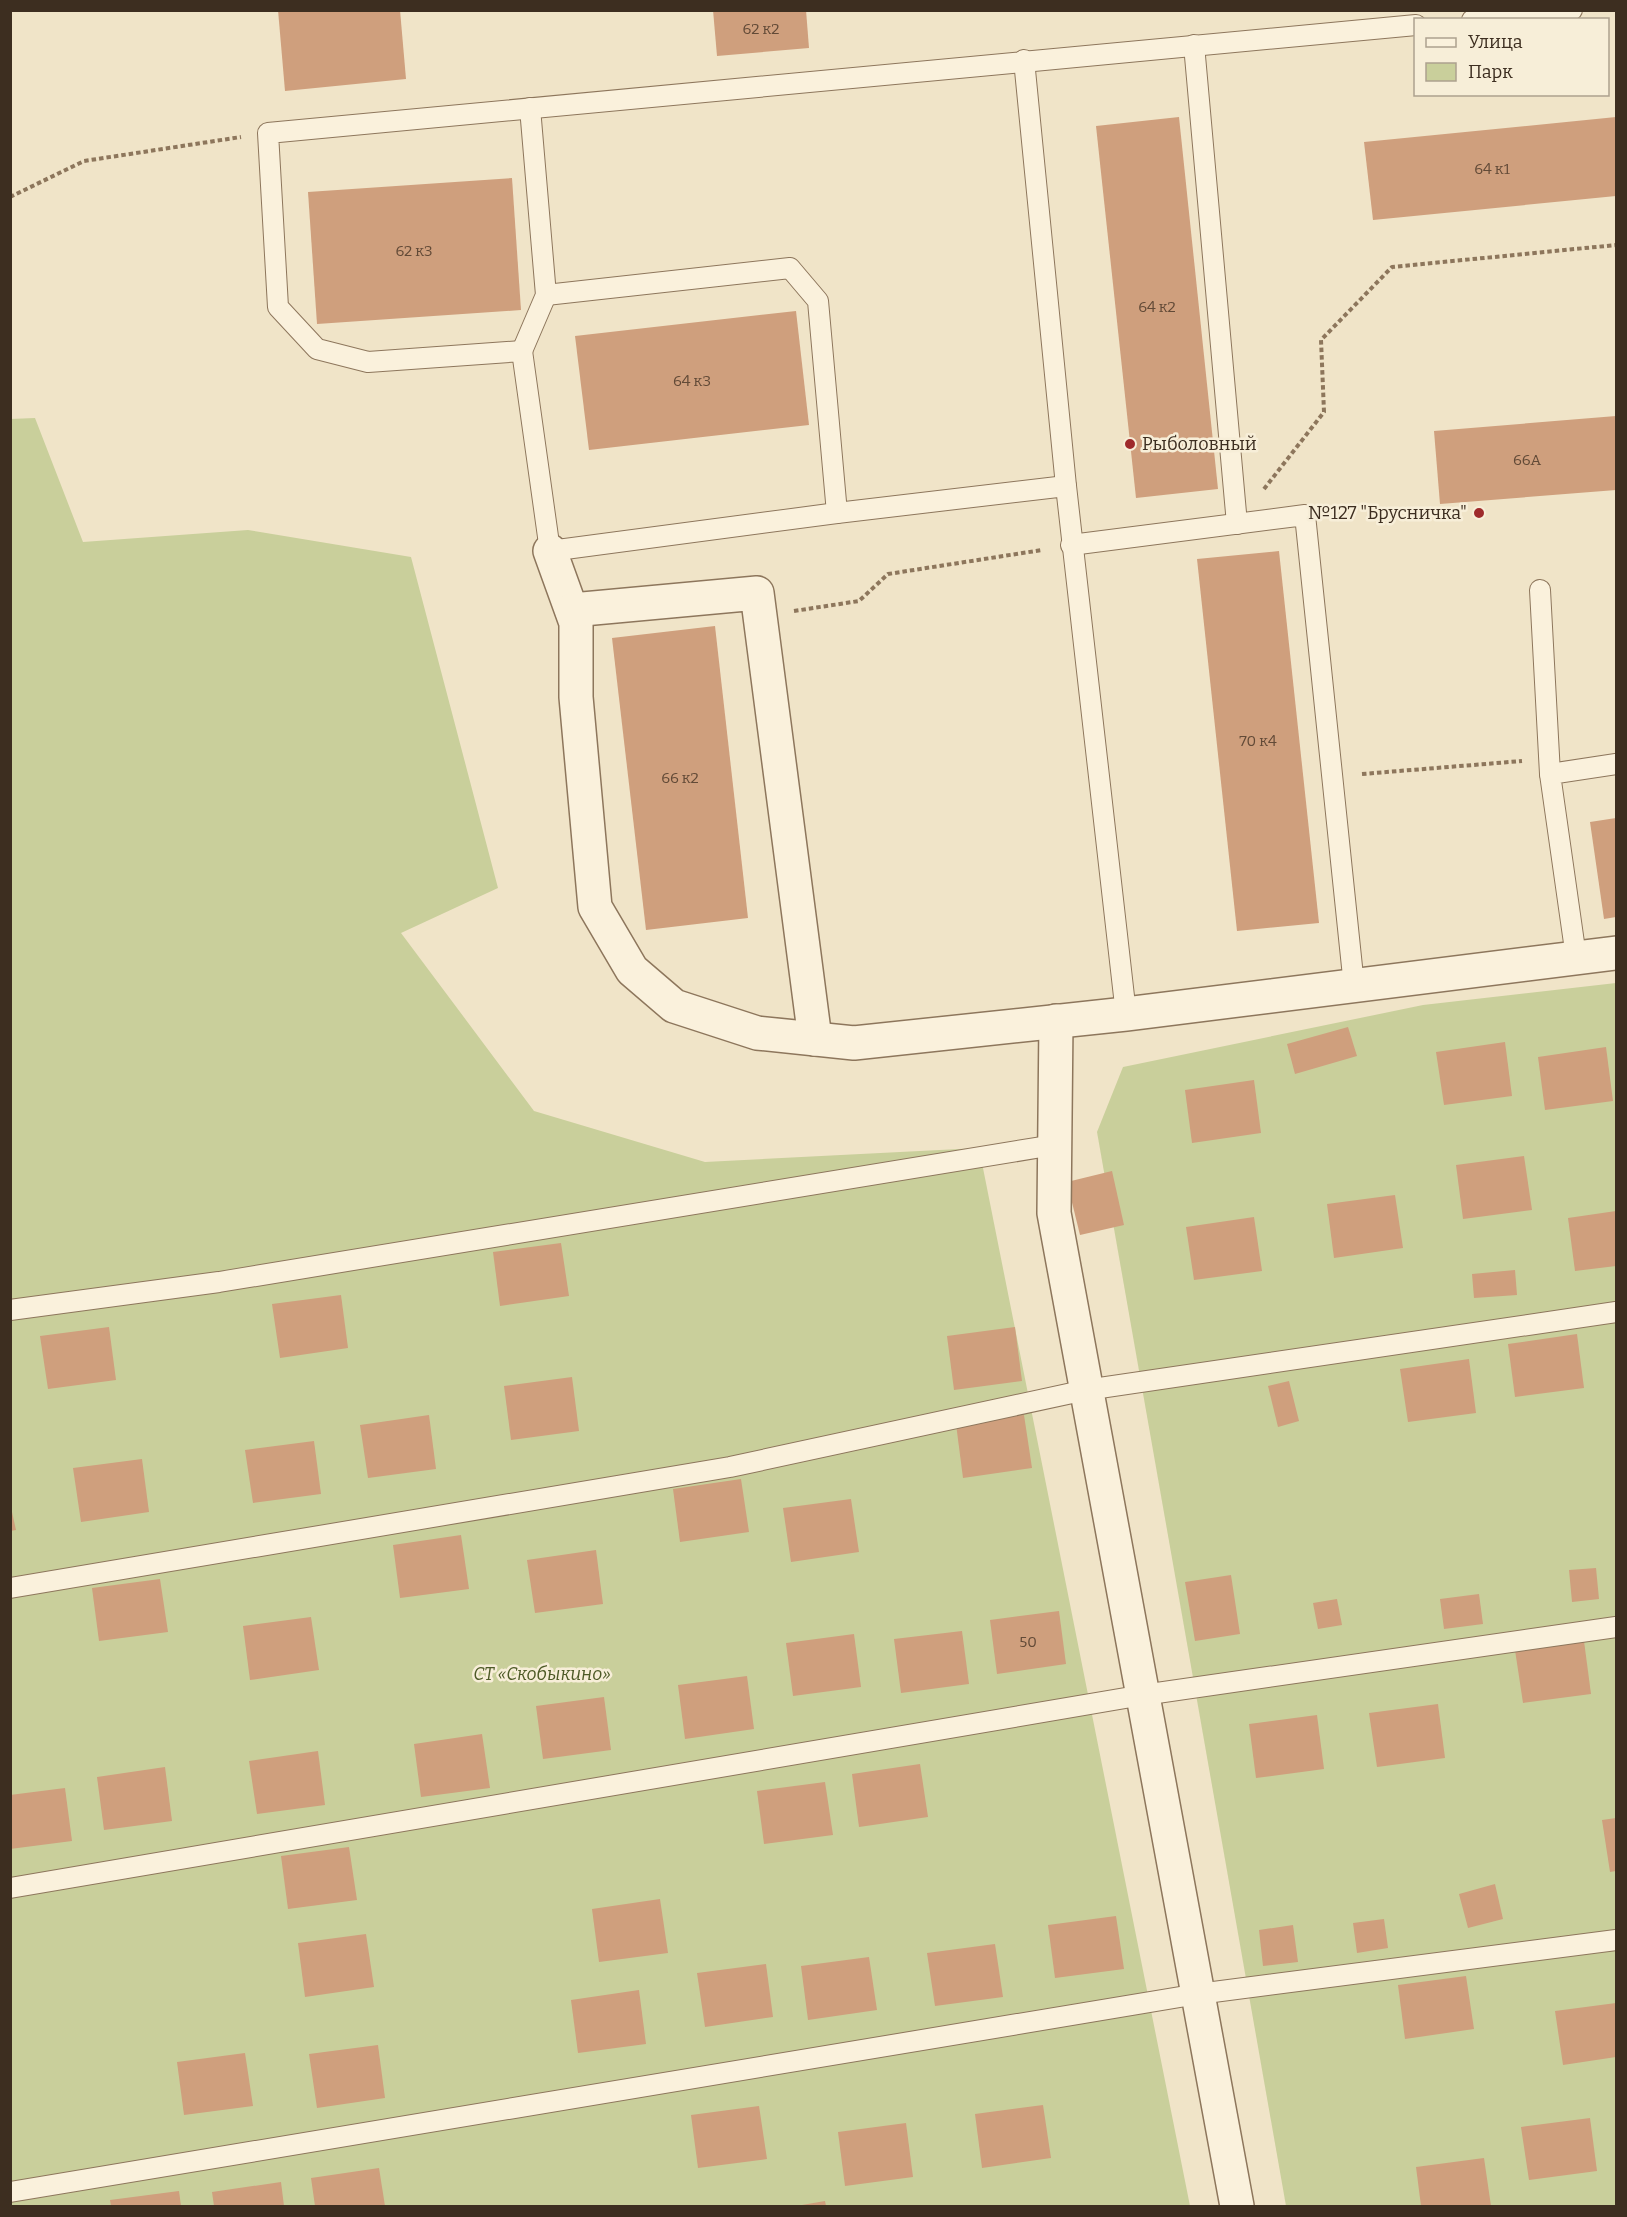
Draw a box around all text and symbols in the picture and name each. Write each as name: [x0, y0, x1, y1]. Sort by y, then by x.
legend: [1414, 18, 1609, 96]
house number: 62 к2: [743, 20, 779, 38]
text: Улица: [1468, 31, 1523, 53]
text: Парк: [1468, 61, 1513, 83]
house number: 64 к1: [1474, 160, 1510, 178]
house number: 62 к3: [395, 242, 433, 260]
house number: 64 к2: [1138, 298, 1176, 316]
house number: 64 к3: [673, 372, 711, 390]
place label: Рыболовный: [1142, 433, 1257, 455]
marker: Рыболовный: [1123, 437, 1137, 451]
house number: 66А: [1513, 451, 1541, 469]
place label: №127 "Брусничка": [1308, 502, 1467, 524]
marker: №127 "Брусничка": [1472, 506, 1486, 520]
house number: 70 к4: [1239, 732, 1277, 750]
house number: 66 к2: [661, 769, 699, 787]
house number: 50: [1019, 1633, 1037, 1651]
park label: СТ «Скобыкино»: [473, 1663, 611, 1685]

